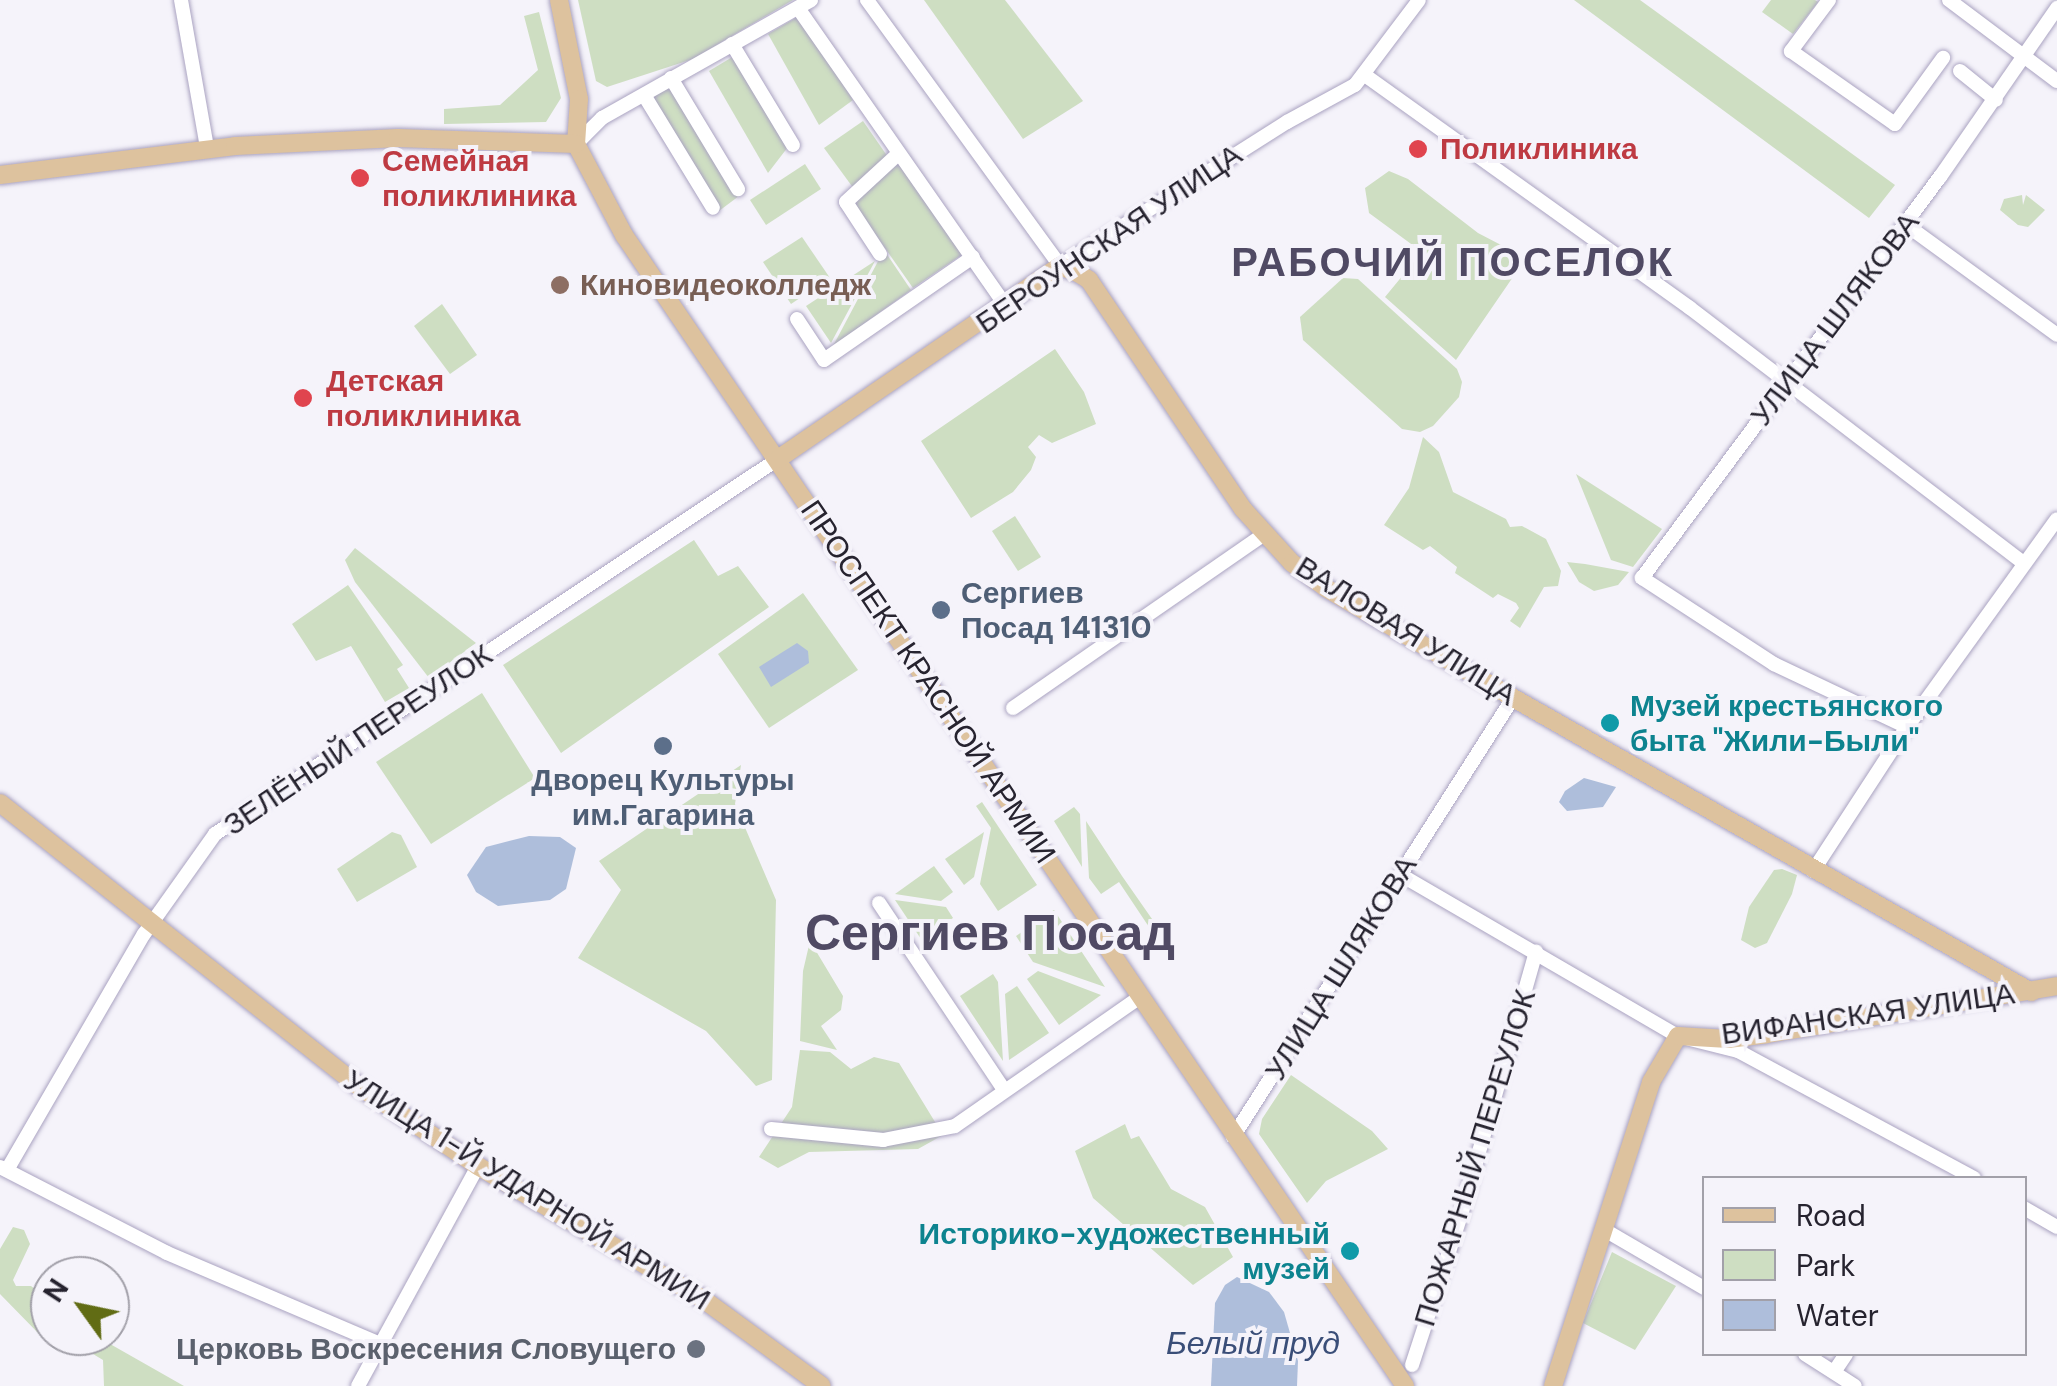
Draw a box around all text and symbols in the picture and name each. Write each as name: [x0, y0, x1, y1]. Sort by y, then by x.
place label: Поликлиника: [1440, 131, 1638, 167]
marker: Поликлиника: [1405, 136, 1431, 162]
street label: БЕРОУНСКАЯ УЛИЦА: [969, 137, 1249, 341]
place label: Семейная поликлиника: [382, 143, 576, 214]
marker: Семейная поликлиника: [347, 165, 373, 191]
street label: УЛИЦА ШЛЯКОВА: [1743, 205, 1927, 433]
district label: РАБОЧИЙ ПОСЕЛОК: [1231, 238, 1675, 286]
place label: Киновидеоколледж: [580, 267, 871, 303]
marker: Киновидеоколледж: [549, 274, 571, 296]
place label: Детская поликлиника: [326, 363, 520, 434]
marker: Детская поликлиника: [290, 385, 316, 411]
street label: ПРОСПЕКТ КРАСНОЙ АРМИИ: [793, 494, 1063, 870]
street label: ВАЛОВАЯ УЛИЦА: [1289, 549, 1523, 713]
place label: Сергиев Посад 141310: [961, 575, 1152, 646]
marker: Сергиев Посад 141310: [930, 599, 952, 621]
street label: ЗЕЛЁНЫЙ ПЕРЕУЛОК: [217, 637, 499, 843]
place label: Музей крестьянского быта "Жили-Были": [1630, 688, 1943, 758]
marker: Музей крестьянского быта "Жили-Были": [1599, 712, 1621, 734]
marker: Дворец Культуры им.Гагарина: [652, 735, 674, 757]
place label: Дворец Культуры им.Гагарина: [531, 762, 795, 832]
street label: УЛИЦА ШЛЯКОВА: [1257, 849, 1425, 1087]
district label: Сергиев Посад: [805, 904, 1175, 964]
street label: ВИФАНСКАЯ УЛИЦА: [1719, 976, 2017, 1052]
street label: ПОЖАРНЫЙ ПЕРЕУЛОК: [1407, 985, 1543, 1331]
street label: УЛИЦА 1-Й УДАРНОЙ АРМИИ: [337, 1062, 717, 1318]
legend: [1702, 1176, 2027, 1356]
text: Road: [1796, 1196, 1866, 1235]
place label: Историко-художественный музей: [919, 1216, 1330, 1286]
marker: Историко-художественный музей: [1339, 1240, 1361, 1262]
text: Park: [1796, 1246, 1855, 1285]
north arrow: [30, 1256, 130, 1356]
text: N: [35, 1272, 77, 1309]
text: Water: [1796, 1296, 1879, 1335]
water label: Белый пруд: [1166, 1324, 1340, 1362]
place label: Церковь Воскресения Словущего: [176, 1331, 676, 1367]
marker: Церковь Воскресения Словущего: [685, 1338, 707, 1360]

